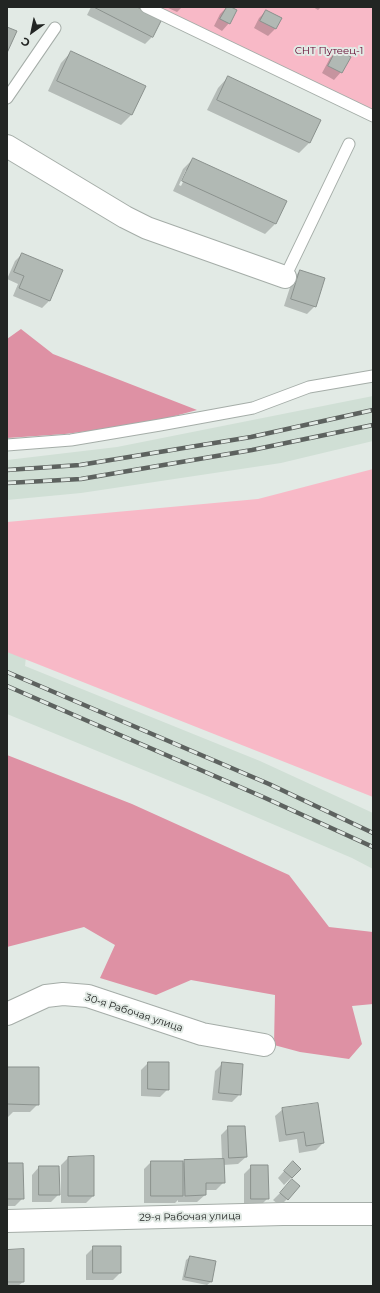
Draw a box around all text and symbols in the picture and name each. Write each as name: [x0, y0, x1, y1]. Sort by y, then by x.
north arrow: [12, 12, 52, 52]
text: С: [18, 34, 33, 50]
park label: СНТ Путеец-1: [295, 45, 363, 57]
street label: 30-я Рабочая улица: [84, 992, 184, 1034]
street label: 29-я Рабочая улица: [139, 1210, 241, 1224]

